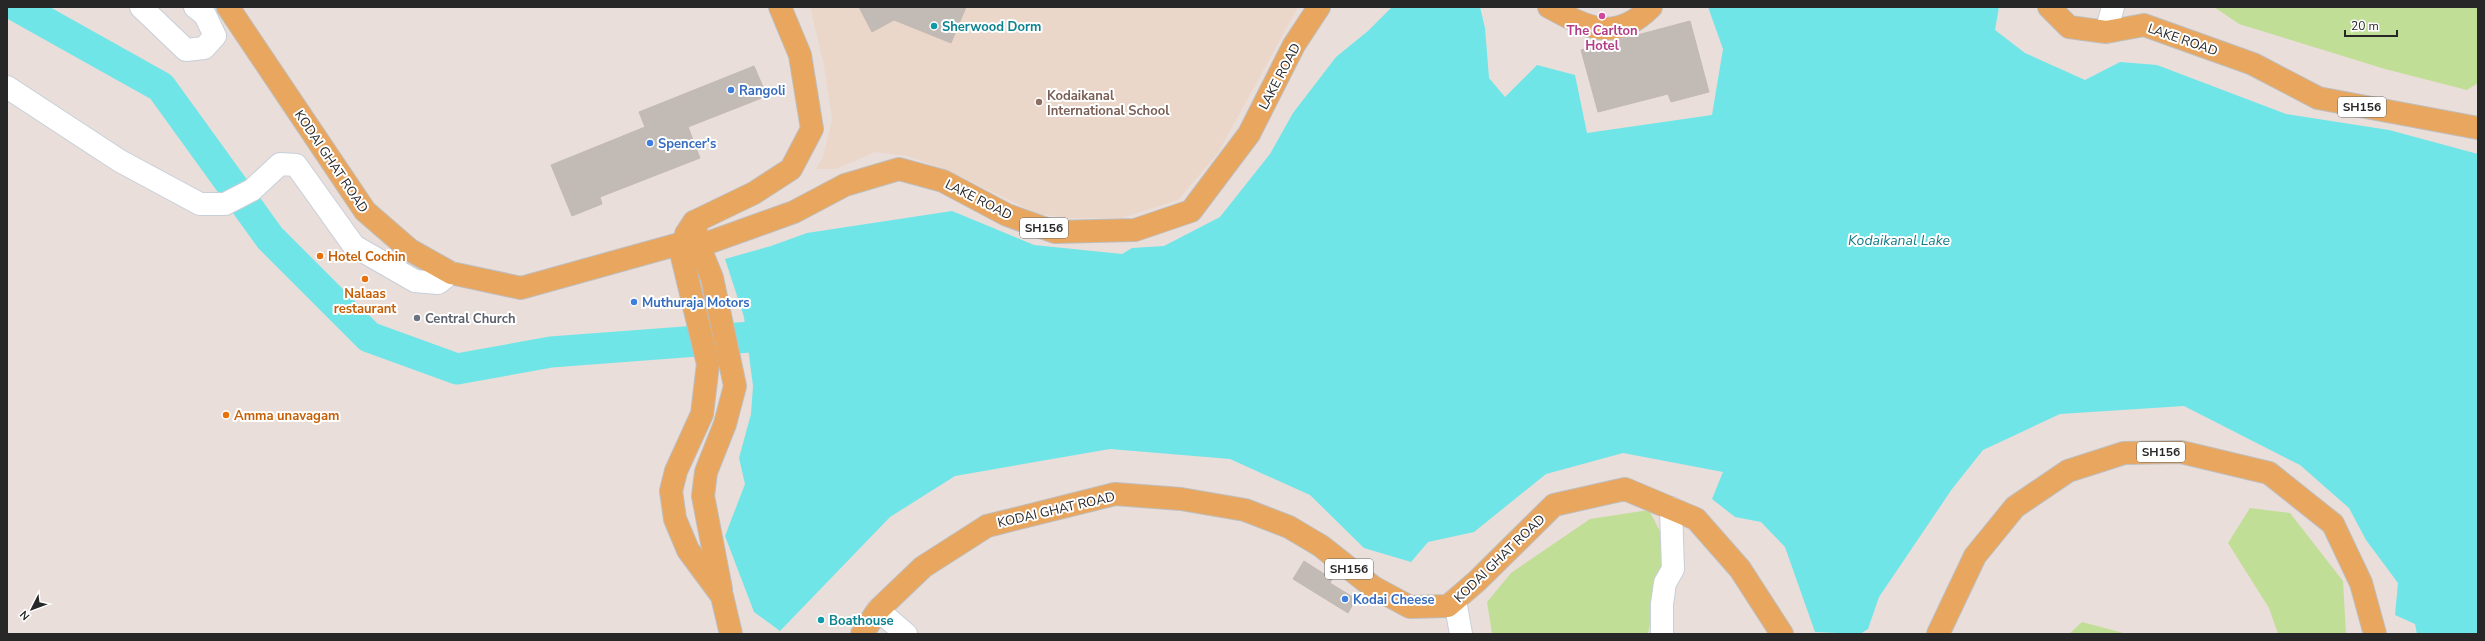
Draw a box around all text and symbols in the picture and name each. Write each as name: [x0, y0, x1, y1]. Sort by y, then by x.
marker: The Carlton Hotel: [1597, 11, 1607, 21]
scale bar: [2345, 12, 2397, 38]
place label: Sherwood Dorm: [942, 18, 1041, 36]
text: 20 m: [2351, 18, 2379, 34]
street label: LAKE ROAD: [2145, 20, 2220, 60]
marker: Sherwood Dorm: [929, 21, 939, 31]
place label: The Carlton Hotel: [1566, 22, 1638, 55]
street label: LAKE ROAD: [1255, 40, 1305, 113]
place label: Rangoli: [739, 82, 785, 100]
marker: Rangoli: [726, 85, 736, 95]
place label: Kodaikanal International School: [1047, 87, 1170, 120]
marker: Kodaikanal International School: [1034, 97, 1044, 107]
road number: SH156: [2338, 97, 2386, 117]
street label: KODAI GHAT ROAD: [290, 107, 372, 216]
place label: Spencer's: [658, 135, 716, 153]
marker: Spencer's: [645, 138, 655, 148]
street label: LAKE ROAD: [942, 175, 1015, 224]
road number: SH156: [1020, 218, 1068, 238]
water label: Kodaikanal Lake: [1848, 231, 1951, 250]
place label: Hotel Cochin: [328, 248, 406, 266]
marker: Hotel Cochin: [315, 251, 325, 261]
marker: Nalaas restaurant: [360, 274, 370, 284]
place label: Nalaas restaurant: [334, 285, 397, 318]
place label: Muthuraja Motors: [642, 294, 750, 312]
marker: Muthuraja Motors: [629, 297, 639, 307]
place label: Central Church: [425, 310, 516, 328]
marker: Central Church: [412, 313, 422, 323]
place label: Amma unavagam: [234, 407, 339, 425]
marker: Amma unavagam: [221, 410, 231, 420]
road number: SH156: [2137, 442, 2185, 462]
street label: KODAI GHAT ROAD: [996, 488, 1117, 532]
street label: KODAI GHAT ROAD: [1450, 511, 1549, 607]
road number: SH156: [1325, 559, 1373, 579]
north arrow: [12, 589, 52, 629]
place label: Kodai Cheese: [1353, 591, 1435, 609]
marker: Kodai Cheese: [1340, 594, 1350, 604]
text: N: [17, 607, 33, 623]
place label: Boathouse: [829, 612, 894, 630]
marker: Boathouse: [816, 615, 826, 625]

